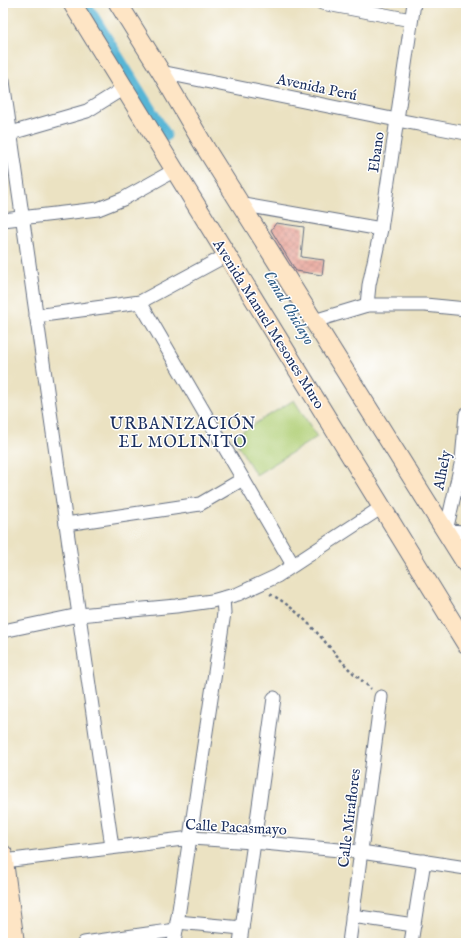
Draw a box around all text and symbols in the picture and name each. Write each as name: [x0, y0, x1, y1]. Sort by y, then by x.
street label: Avenida Perú: [274, 70, 359, 105]
street label: Ebano: [364, 130, 389, 174]
street label: Avenida Manuel Mesones Muro: [208, 235, 329, 413]
water label: Canal Chiclayo: [258, 267, 318, 349]
district label: URBANIZACIÓN EL MOLINITO: [110, 413, 256, 453]
street label: Alhely: [429, 448, 456, 493]
street label: Calle Miraflores: [334, 768, 365, 869]
street label: Calle Pacasmayo: [185, 815, 287, 840]

